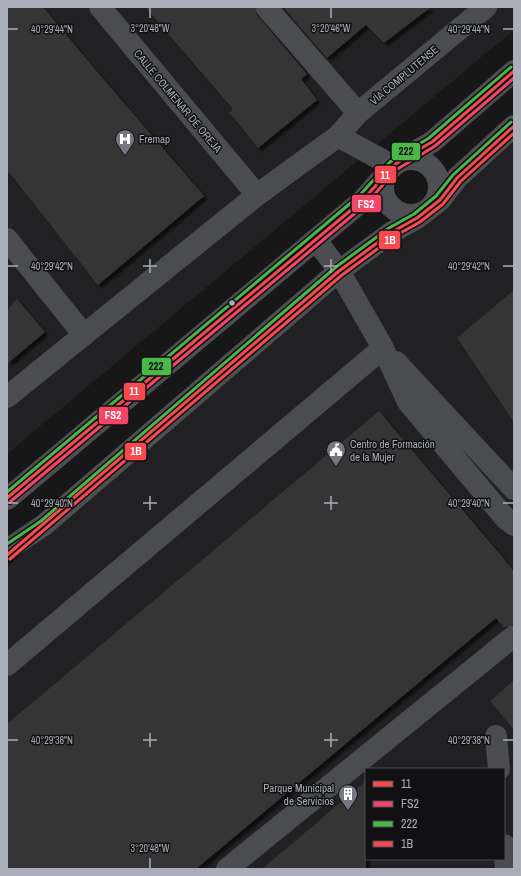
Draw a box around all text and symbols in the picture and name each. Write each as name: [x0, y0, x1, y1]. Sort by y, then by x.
text: 3°20'48"W: [130, 22, 170, 35]
text: 3°20'46"W: [311, 22, 351, 35]
text: 40°29'44"N: [31, 23, 73, 36]
text: 40°29'44"N: [448, 23, 490, 36]
street label: VÍA COMPLUTENSE: [367, 42, 441, 108]
street label: CALLE COLMENAR DE OREJA: [131, 47, 226, 156]
hospital icon: Fremap: [114, 128, 136, 156]
place label: Fremap: [139, 132, 170, 146]
line badge: 222: [391, 142, 421, 161]
text: 222: [398, 144, 414, 158]
line badge: 11: [374, 165, 397, 184]
text: 11: [380, 168, 390, 182]
line badge: FS2: [351, 194, 382, 213]
text: FS2: [358, 197, 374, 211]
line badge: 1B: [378, 230, 401, 250]
text: 1B: [384, 233, 396, 247]
text: 40°29'42"N: [31, 260, 73, 273]
text: 40°29'42"N: [448, 260, 490, 273]
unlabelled marker: [227, 298, 237, 308]
line badge: 222: [141, 357, 172, 376]
text: 222: [148, 359, 164, 373]
line badge: 11: [123, 382, 146, 401]
text: 11: [129, 384, 139, 398]
line badge: FS2: [98, 406, 129, 425]
text: FS2: [105, 408, 121, 422]
place label: Centro de Formación de la Mujer: [350, 437, 435, 464]
public building icon: Centro de Formación de la Mujer: [325, 439, 347, 467]
line badge: 1B: [124, 442, 147, 461]
text: 1B: [130, 444, 142, 458]
text: 40°29'40"N: [31, 497, 73, 510]
text: 40°29'40"N: [448, 497, 490, 510]
text: 40°29'38"N: [31, 734, 73, 747]
text: 40°29'38"N: [448, 734, 490, 747]
legend: [365, 768, 505, 860]
text: 11: [401, 776, 412, 792]
place label: Parque Municipal de Servicios: [263, 781, 334, 808]
building icon: Parque Municipal de Servicios: [337, 783, 359, 811]
text: FS2: [401, 796, 419, 812]
text: 222: [401, 816, 417, 832]
text: 1B: [401, 836, 413, 852]
text: 3°20'48"W: [130, 842, 170, 855]

